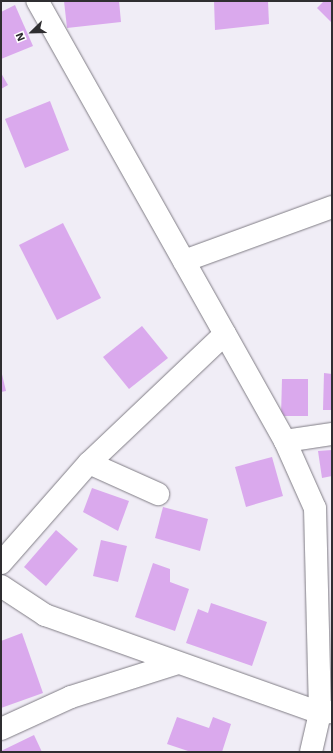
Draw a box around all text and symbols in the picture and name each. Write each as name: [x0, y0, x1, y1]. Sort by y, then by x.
north arrow: [12, 12, 52, 52]
text: N: [13, 31, 28, 43]

